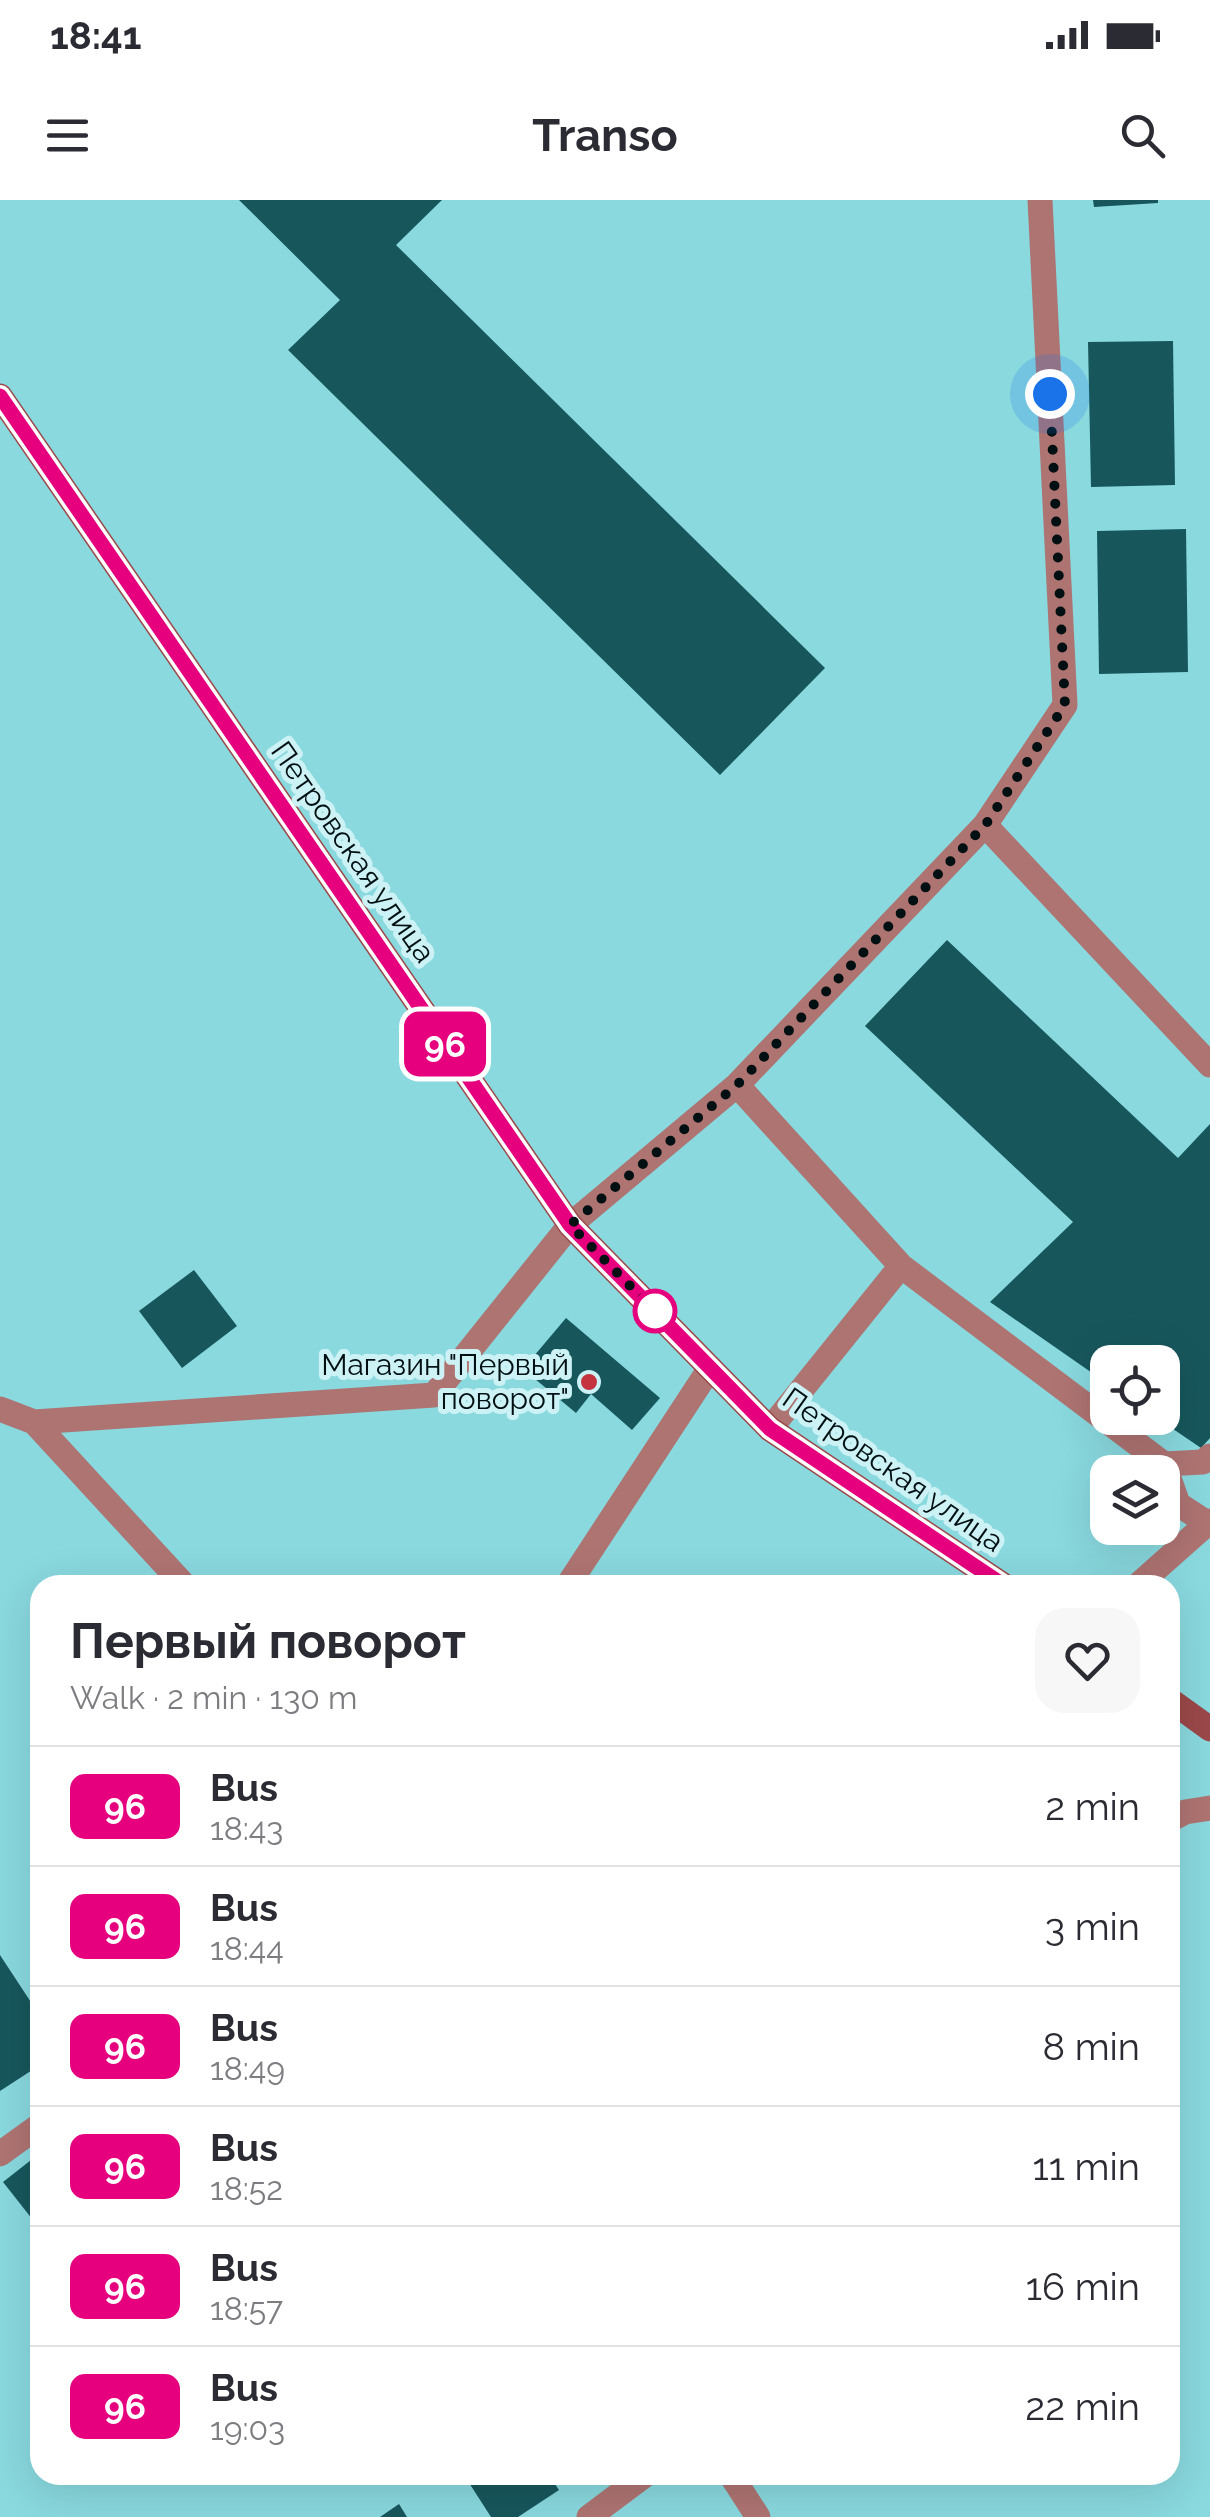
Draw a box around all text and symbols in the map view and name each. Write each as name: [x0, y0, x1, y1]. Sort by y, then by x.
text: 18:41: [50, 13, 142, 58]
icon: menu: [40, 108, 95, 163]
icon: search: [1115, 108, 1170, 163]
text: Transo: [532, 109, 678, 162]
your location: [1025, 369, 1075, 419]
street label: Петровская улица: [264, 735, 443, 969]
line badge: 96: [400, 1012, 490, 1076]
text: 96: [424, 1024, 466, 1065]
unlabelled marker: [634, 1290, 676, 1332]
map controls: [1090, 1345, 1180, 1545]
button: locate: [1090, 1345, 1180, 1435]
place label: Магазин "Первый поворот": [321, 1347, 569, 1416]
marker: Магазин "Первый поворот": [578, 1371, 600, 1393]
street label: Петровская улица: [776, 1380, 1010, 1559]
button: layers: [1090, 1455, 1180, 1545]
button: heart: [1035, 1608, 1140, 1713]
text: Первый поворот: [70, 1613, 466, 1669]
text: Walk · 2 min · 130 m: [70, 1679, 357, 1716]
text: Bus: [210, 1765, 278, 1810]
text: 2 min: [1045, 1784, 1140, 1829]
text: 96: [104, 1786, 146, 1827]
text: 18:43: [210, 1810, 283, 1847]
text: Bus: [210, 1885, 278, 1930]
text: 3 min: [1045, 1904, 1140, 1949]
text: 96: [104, 1906, 146, 1947]
text: 18:44: [210, 1930, 284, 1967]
text: Bus: [210, 2005, 278, 2050]
text: 8 min: [1042, 2024, 1140, 2069]
text: 96: [104, 2026, 146, 2067]
text: 18:49: [210, 2050, 285, 2087]
text: Bus: [210, 2125, 278, 2170]
text: 11 min: [1032, 2144, 1140, 2189]
text: 96: [104, 2146, 146, 2187]
text: 18:52: [210, 2170, 283, 2207]
text: Bus: [210, 2245, 278, 2290]
text: 16 min: [1026, 2264, 1140, 2309]
text: 96: [104, 2266, 146, 2307]
text: 18:57: [210, 2290, 283, 2327]
text: Bus: [210, 2365, 278, 2410]
text: 22 min: [1025, 2384, 1140, 2429]
text: 96: [104, 2386, 146, 2427]
text: 19:03: [210, 2410, 285, 2447]

